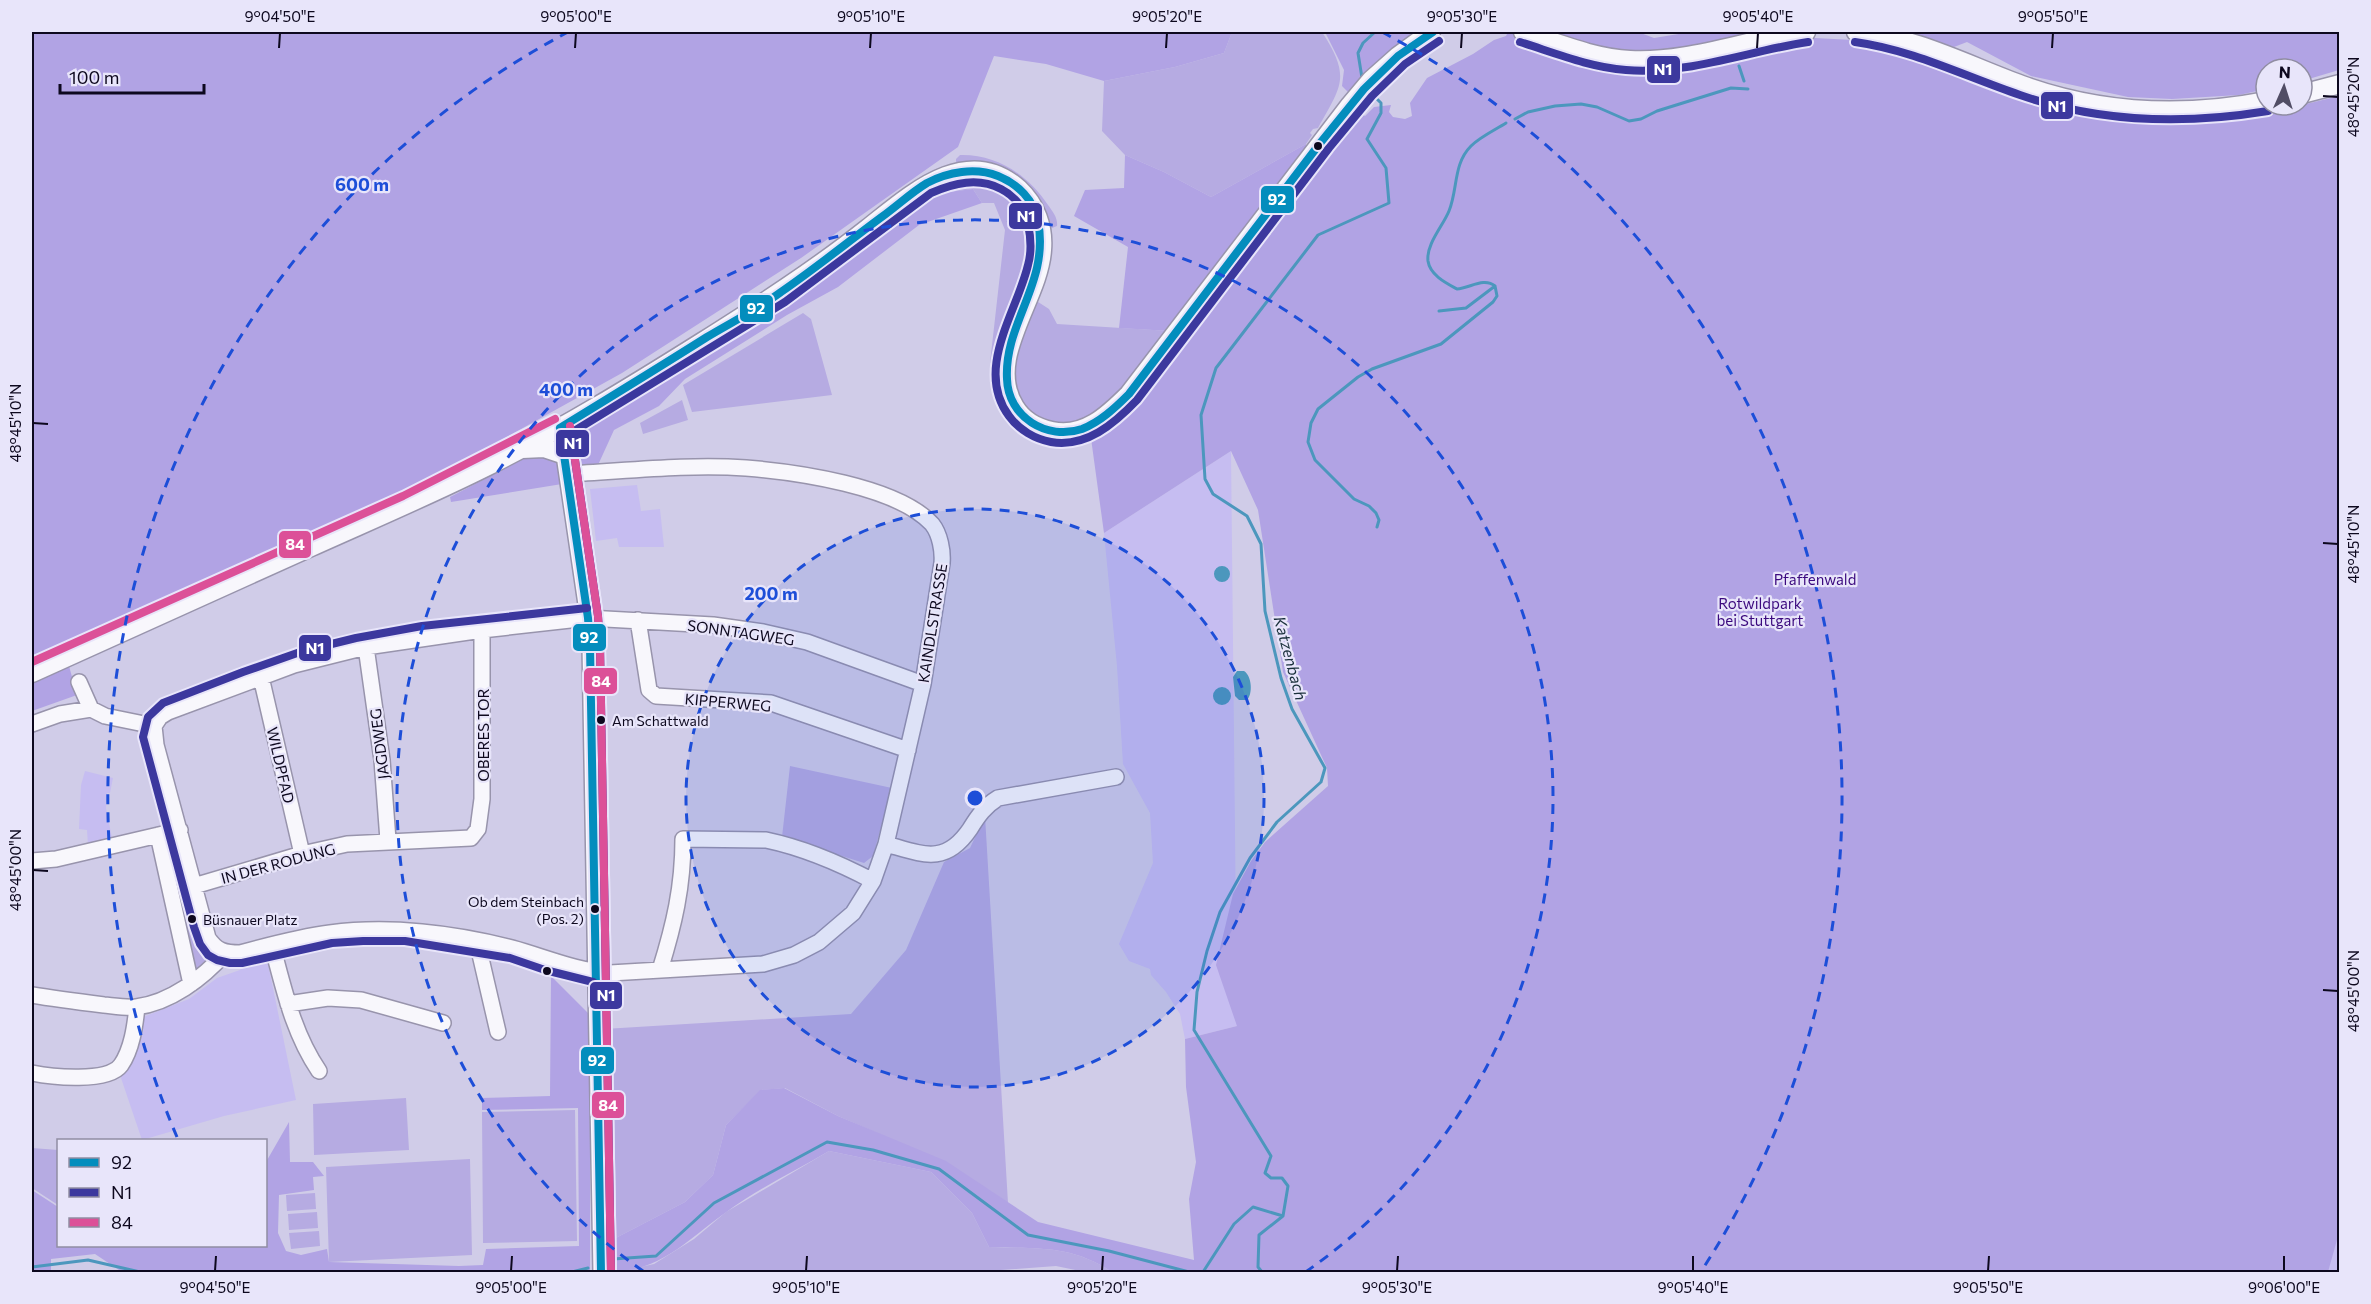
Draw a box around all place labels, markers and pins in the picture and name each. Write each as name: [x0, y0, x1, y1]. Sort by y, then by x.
unlabelled marker: [1312, 140, 1324, 152]
place label: Am Schattwald: [612, 712, 709, 729]
marker: Am Schattwald: [595, 714, 607, 726]
centre of rings: [965, 788, 985, 808]
place label: Ob dem Steinbach (Pos. 2): [468, 893, 584, 927]
marker: Ob dem Steinbach (Pos. 2): [589, 903, 601, 915]
place label: Büsnauer Platz: [203, 911, 297, 928]
marker: Büsnauer Platz: [186, 913, 198, 925]
unlabelled marker: [541, 965, 553, 977]

